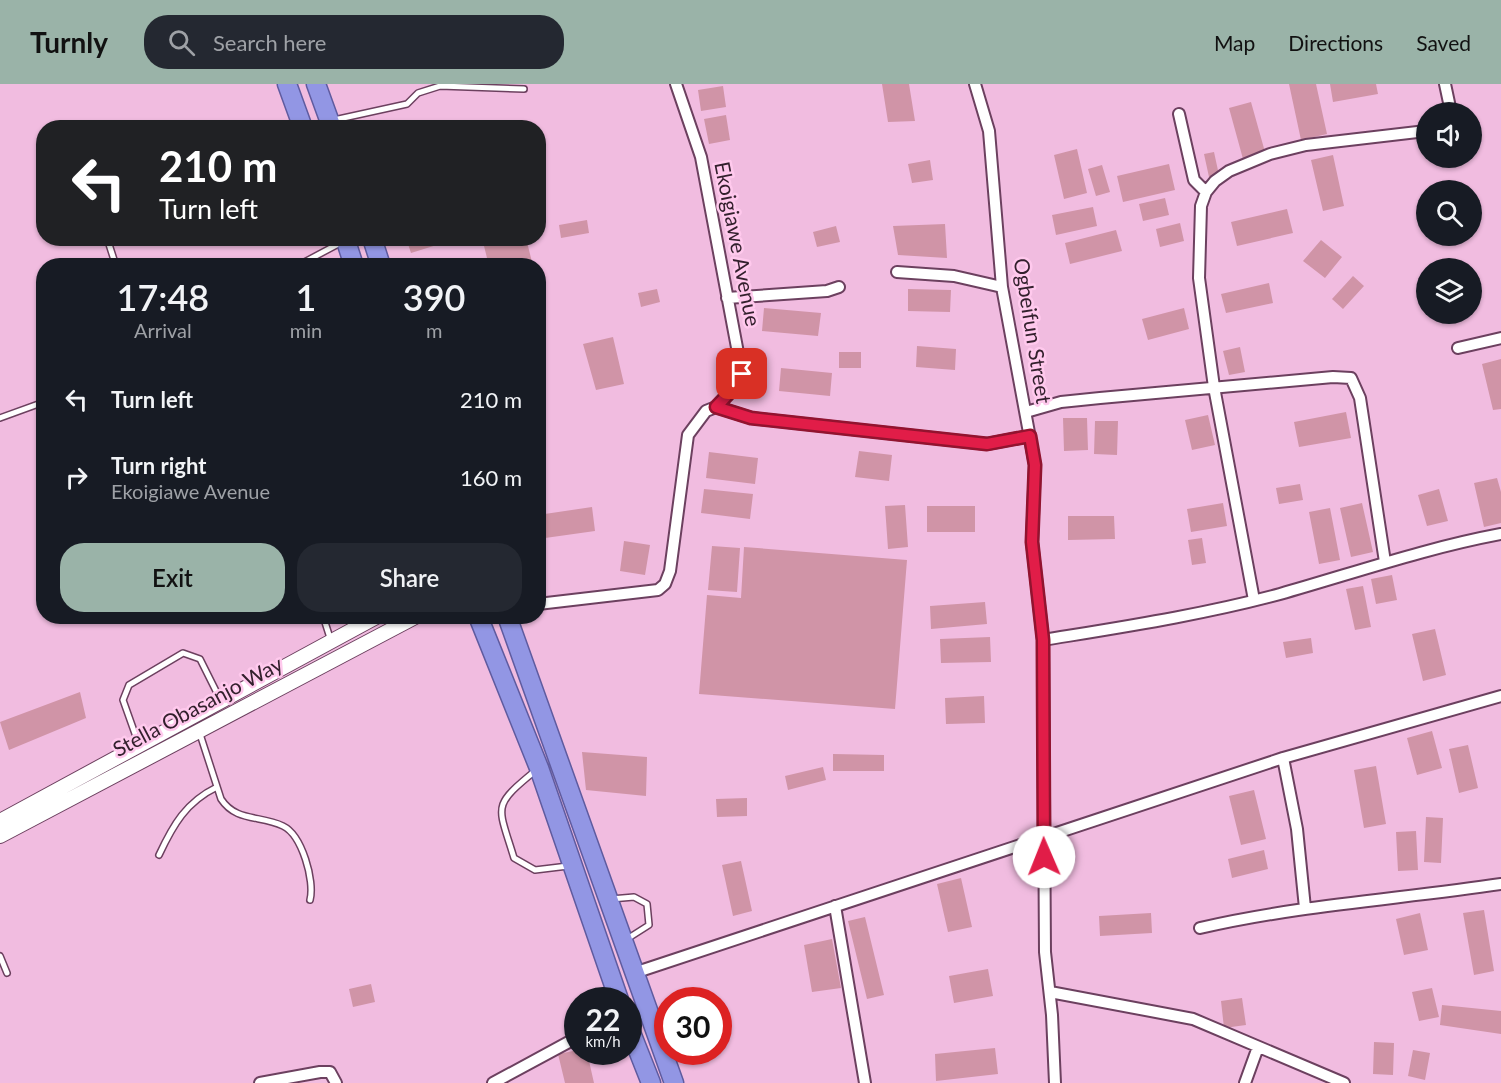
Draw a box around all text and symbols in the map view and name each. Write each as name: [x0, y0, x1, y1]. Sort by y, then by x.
search box: [144, 15, 564, 69]
text: Turnly: [30, 25, 108, 59]
icon: search: [165, 26, 198, 59]
text: Search here: [213, 29, 326, 56]
text: Map: [1214, 30, 1255, 55]
text: Directions: [1288, 30, 1383, 55]
text: Saved: [1416, 30, 1471, 55]
map controls: [1416, 102, 1482, 324]
button: sound: [1416, 102, 1482, 168]
text: 210 m: [159, 141, 277, 191]
icon: left: [60, 144, 138, 222]
street label: Ekoigiawe Avenue: [710, 159, 767, 328]
button: search: [1416, 180, 1482, 246]
text: Turn left: [159, 192, 258, 225]
street label: Ogbeifun Street: [1010, 256, 1057, 406]
button: layers: [1416, 258, 1482, 324]
text: 17:48: [117, 275, 209, 319]
text: 1: [296, 275, 316, 319]
text: 390: [403, 275, 465, 319]
text: Arrival: [134, 318, 192, 342]
text: min: [290, 318, 322, 342]
text: m: [426, 318, 442, 342]
pin: [716, 348, 767, 399]
icon: arrive: [725, 357, 758, 390]
icon: left: [60, 383, 93, 416]
text: Turn left: [111, 386, 193, 413]
text: 210 m: [460, 386, 522, 413]
text: Turn right: [111, 452, 206, 479]
icon: right: [60, 461, 93, 494]
text: 160 m: [460, 464, 522, 491]
text: Ekoigiawe Avenue: [111, 479, 270, 503]
button: Exit: [60, 543, 285, 612]
button: Share: [297, 543, 522, 612]
street label: Stella Obasanjo Way: [108, 650, 287, 761]
position arrow: [1012, 825, 1076, 889]
speed limit sign: 30: [654, 987, 732, 1065]
text: 22: [586, 1001, 620, 1037]
text: km/h: [585, 1032, 621, 1050]

